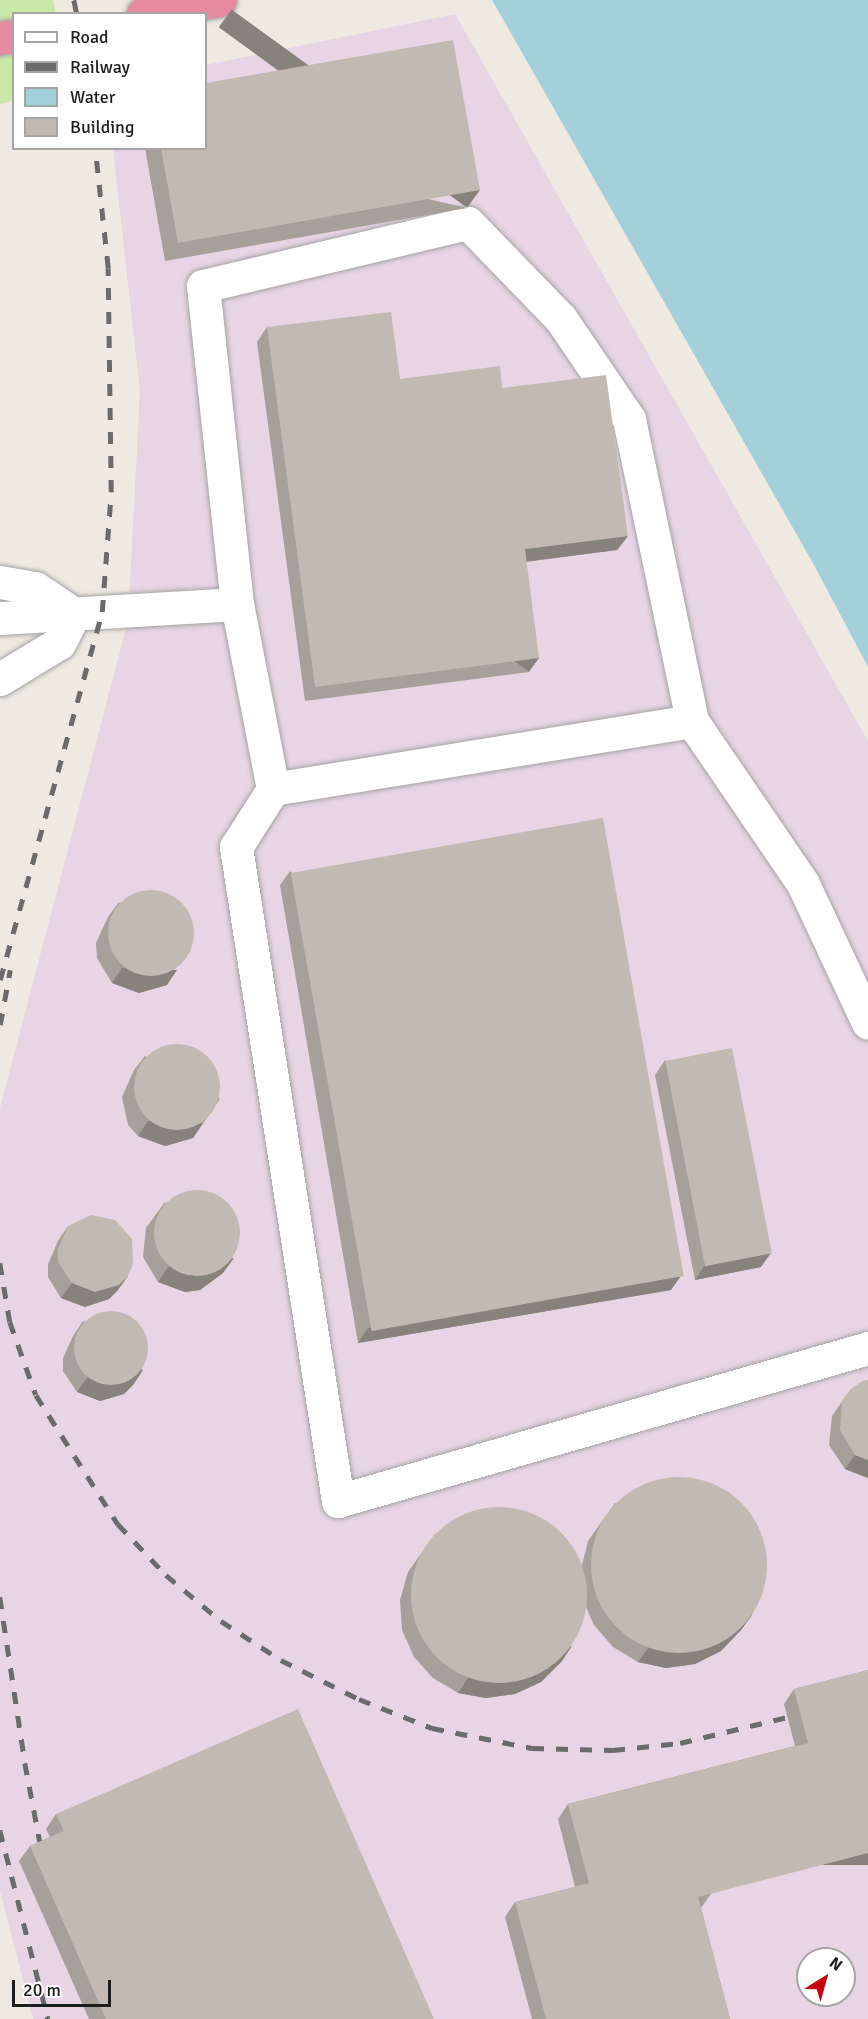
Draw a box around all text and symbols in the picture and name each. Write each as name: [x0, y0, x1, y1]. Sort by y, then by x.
legend: [12, 12, 207, 150]
text: Road: [70, 26, 109, 48]
text: Railway: [70, 56, 130, 78]
text: Water: [70, 86, 115, 108]
text: Building: [70, 116, 134, 138]
north arrow: [796, 1947, 856, 2007]
text: N: [825, 1953, 846, 1976]
scale bar: [15, 1968, 114, 2006]
text: 20 m: [23, 1979, 61, 2001]

